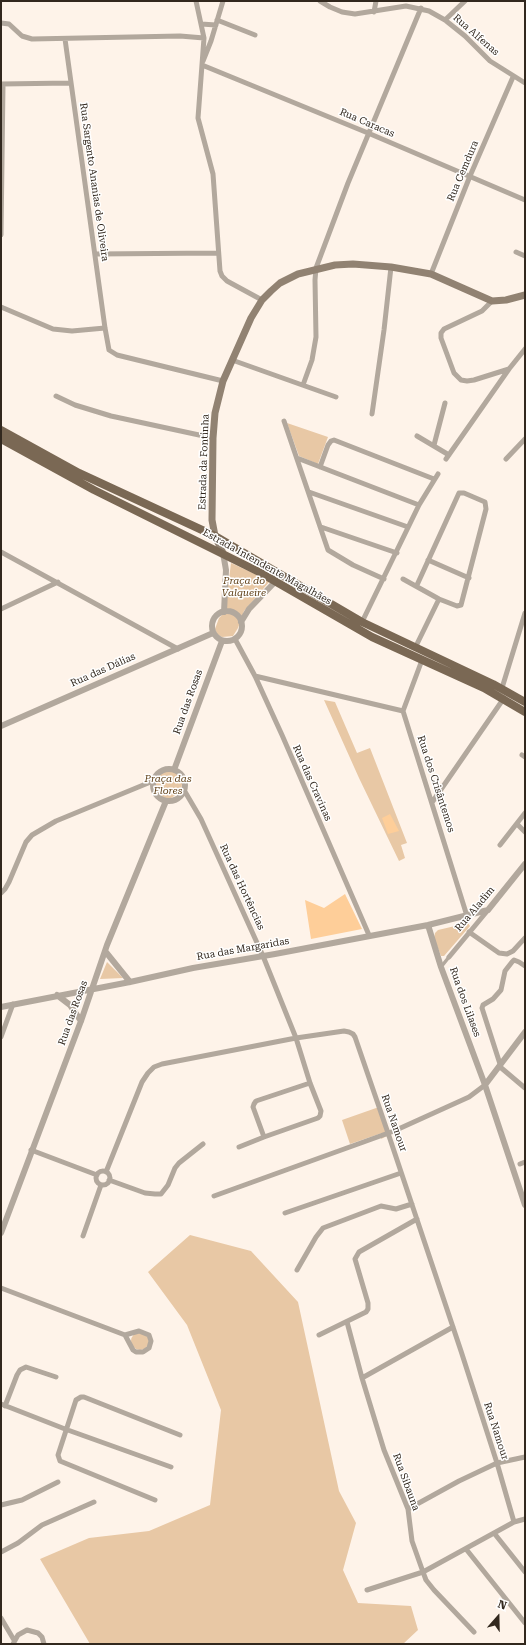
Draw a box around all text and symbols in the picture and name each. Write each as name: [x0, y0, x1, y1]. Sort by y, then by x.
street label: Rua Alfenas: [451, 12, 501, 58]
street label: Rua Sargento Ananias de Oliveira: [77, 102, 111, 262]
street label: Rua Caracas: [338, 106, 396, 140]
street label: Rua Cemdura: [445, 139, 481, 203]
street label: Estrada da Fontinha: [196, 414, 212, 510]
street label: Estrada Intendente Magalhães: [201, 527, 333, 607]
park label: Praça do Valqueire: [222, 575, 266, 598]
street label: Rua das Dálias: [69, 650, 137, 690]
street label: Rua das Rosas: [171, 668, 205, 736]
street label: Rua dos Crisântemos: [415, 734, 457, 834]
street label: Rua das Cravinas: [290, 743, 334, 823]
park label: Praça das Flores: [144, 773, 192, 796]
street label: Rua das Hortências: [217, 842, 267, 932]
street label: Rua Aladim: [453, 884, 497, 934]
street label: Rua das Margaridas: [196, 935, 290, 963]
street label: Rua dos Lilases: [447, 965, 483, 1039]
street label: Rua das Rosas: [56, 979, 90, 1047]
street label: Rua Namour: [379, 1093, 409, 1153]
street label: Rua Namour: [481, 1401, 511, 1461]
street label: Rua Sibauna: [390, 1452, 422, 1512]
north arrow: [478, 1597, 518, 1637]
text: N: [496, 1598, 508, 1613]

